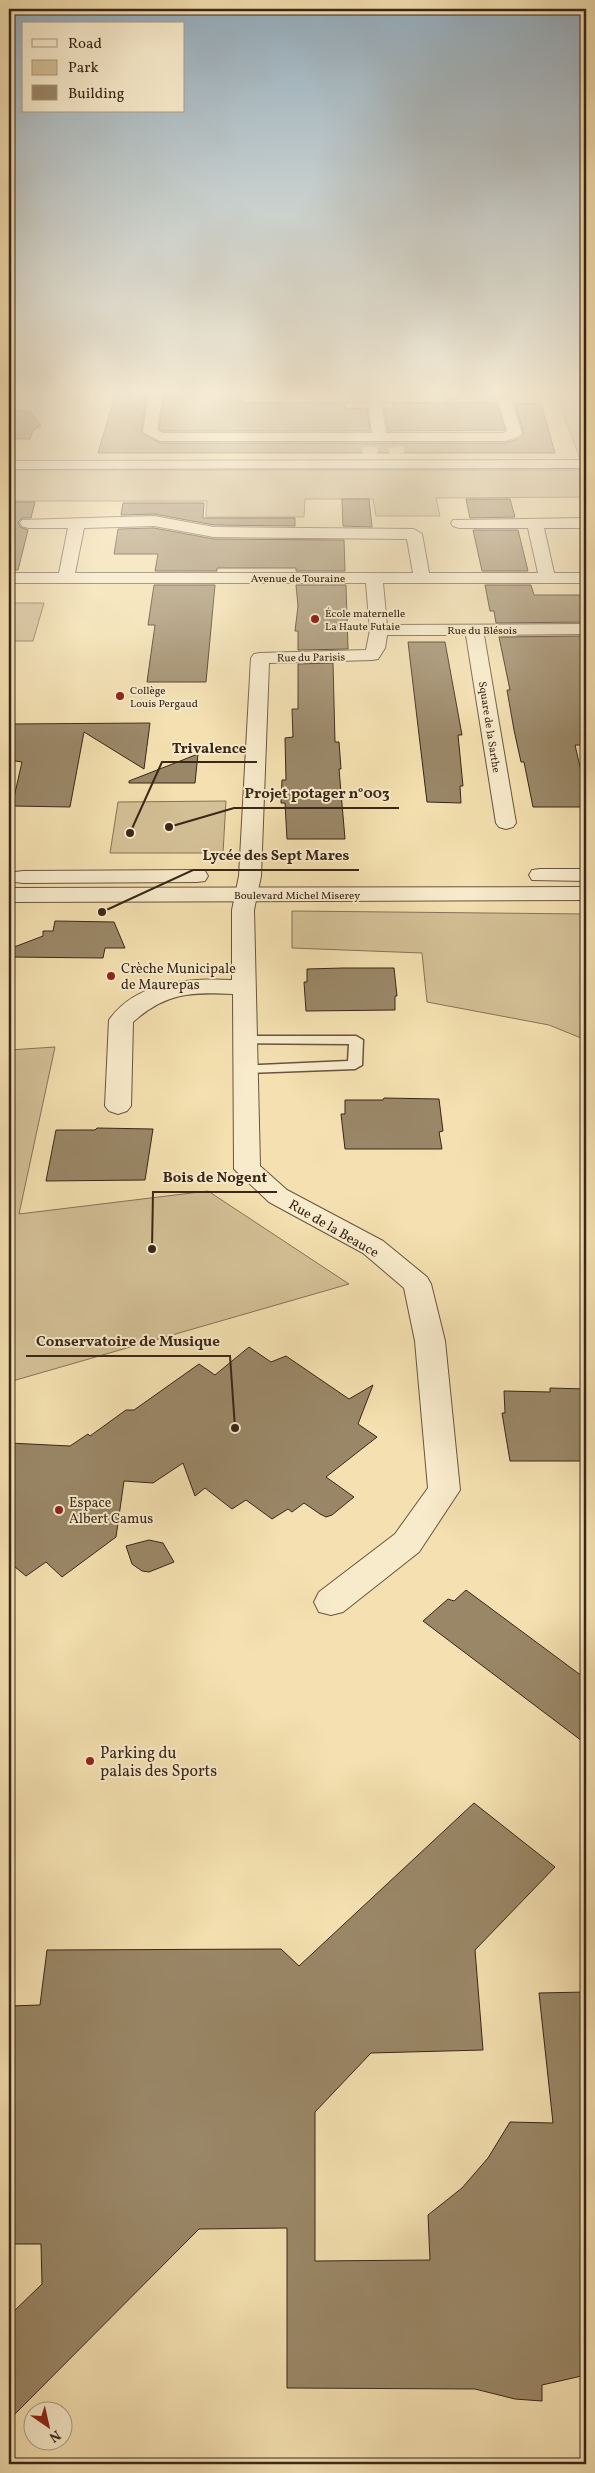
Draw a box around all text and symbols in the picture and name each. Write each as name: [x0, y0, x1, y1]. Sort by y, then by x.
legend: [22, 22, 185, 112]
text: Road: [68, 34, 102, 55]
text: Park: [68, 58, 99, 79]
text: Building: [68, 84, 125, 105]
street label: Avenue de Touraine: [251, 572, 345, 587]
place label: École maternelle La Haute Futaie: [325, 607, 405, 635]
marker: École maternelle La Haute Futaie: [309, 613, 321, 625]
street label: Rue du Blésois: [447, 624, 517, 639]
street label: Rue du Parisis: [277, 650, 346, 667]
street label: Square de la Sarthe: [474, 681, 503, 774]
place label: Collège Louis Pergaud: [130, 684, 198, 712]
marker: Collège Louis Pergaud: [114, 690, 126, 702]
callout: Trivalence: [162, 732, 257, 762]
text: Trivalence: [172, 739, 247, 760]
callout: Projet potager n°003: [234, 778, 399, 808]
text: Projet potager n°003: [244, 784, 390, 805]
callout: Lycée des Sept Mares: [193, 840, 359, 870]
text: Lycée des Sept Mares: [203, 846, 349, 867]
street label: Boulevard Michel Miserey: [234, 889, 360, 904]
place label: Crèche Municipale de Maurepas: [121, 960, 236, 995]
marker: Crèche Municipale de Maurepas: [105, 970, 117, 982]
callout: Bois de Nogent: [153, 1162, 277, 1192]
text: Bois de Nogent: [163, 1168, 268, 1189]
street label: Rue de la Beauce: [285, 1196, 382, 1263]
callout: Conservatoire de Musique: [26, 1326, 230, 1356]
text: Conservatoire de Musique: [36, 1332, 220, 1353]
place label: Espace Albert Camus: [69, 1494, 153, 1529]
marker: Espace Albert Camus: [53, 1504, 65, 1516]
place label: Parking du palais des Sports: [100, 1743, 217, 1783]
marker: Parking du palais des Sports: [84, 1755, 96, 1767]
north arrow: [22, 2400, 72, 2450]
text: N: [45, 2425, 64, 2446]

